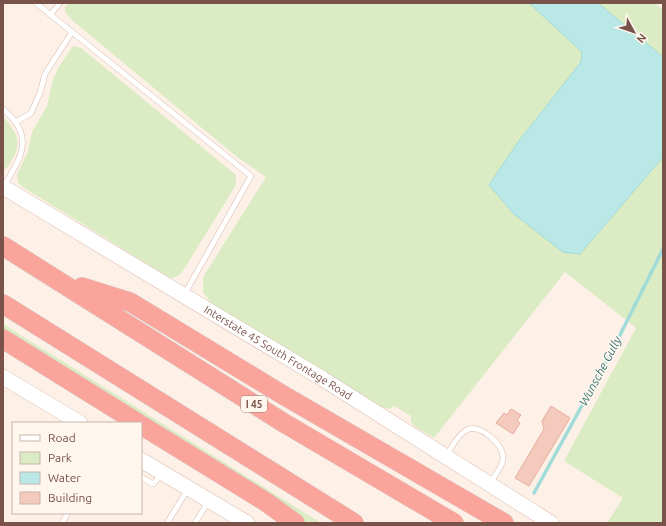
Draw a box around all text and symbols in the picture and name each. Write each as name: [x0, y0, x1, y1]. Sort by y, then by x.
north arrow: [614, 12, 654, 52]
text: N: [634, 31, 649, 45]
street label: Interstate 45 South Frontage Road: [202, 303, 354, 402]
water label: Wunsche Gully: [576, 334, 624, 408]
road number: I 45: [241, 396, 267, 412]
legend: [12, 422, 142, 514]
text: Road: [48, 431, 76, 444]
text: Park: [48, 451, 72, 464]
text: Water: [48, 471, 81, 484]
text: Building: [48, 491, 92, 504]

